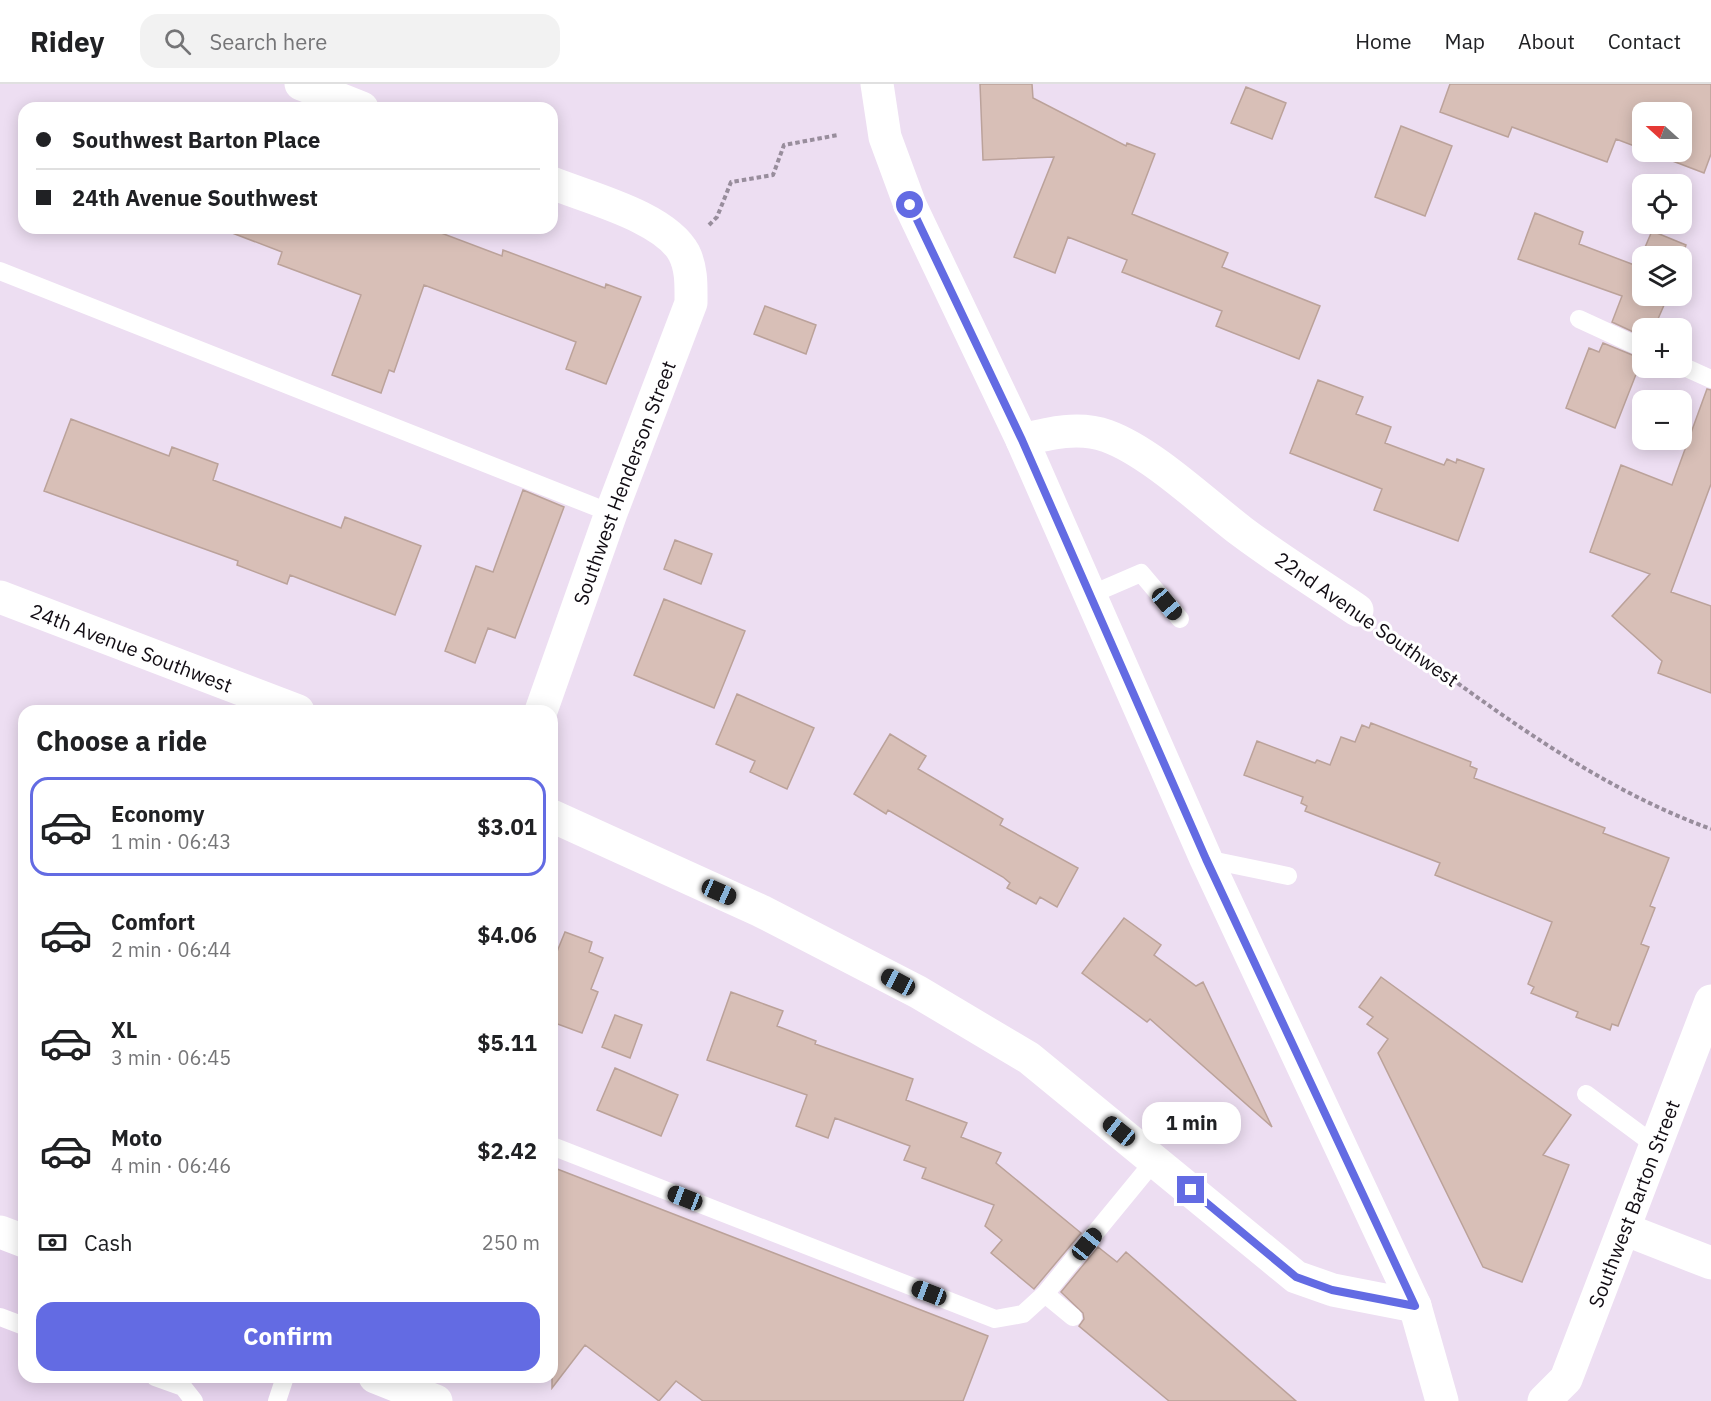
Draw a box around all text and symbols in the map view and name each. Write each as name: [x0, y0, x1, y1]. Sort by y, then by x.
search box: [140, 14, 560, 68]
text: Ridey: [30, 23, 104, 60]
icon: search: [161, 25, 194, 58]
text: Search here: [209, 27, 327, 56]
text: Home: [1355, 27, 1412, 55]
text: Map: [1445, 27, 1485, 55]
text: About: [1518, 27, 1575, 55]
text: Contact: [1608, 27, 1681, 55]
north arrow: [1632, 102, 1692, 162]
map controls: [1632, 102, 1692, 450]
text: Southwest Barton Place: [72, 125, 320, 154]
button: locate: [1632, 174, 1692, 234]
text: 24th Avenue Southwest: [72, 183, 318, 212]
route start: [896, 191, 923, 218]
button: layers: [1632, 246, 1692, 306]
button: +: [1632, 318, 1692, 378]
street label: Southwest Henderson Street: [566, 357, 681, 608]
button: −: [1632, 390, 1692, 450]
street label: 22nd Avenue Southwest: [1270, 545, 1464, 693]
car: [1149, 584, 1185, 624]
street label: 24th Avenue Southwest: [27, 597, 236, 698]
text: Choose a ride: [36, 723, 207, 758]
text: Economy: [111, 799, 205, 828]
icon: car: [39, 800, 93, 854]
text: $3.01: [477, 812, 537, 841]
text: 1 min · 06:43: [111, 828, 231, 855]
car: [699, 876, 739, 908]
text: Comfort: [111, 907, 195, 936]
icon: car: [39, 908, 93, 962]
text: $4.06: [477, 920, 537, 949]
text: 2 min · 06:44: [111, 936, 231, 963]
car: [878, 966, 918, 998]
text: XL: [111, 1015, 137, 1044]
icon: car: [39, 1016, 93, 1070]
text: $5.11: [477, 1028, 537, 1057]
text: 3 min · 06:45: [111, 1044, 231, 1071]
street label: Southwest Barton Street: [1581, 1096, 1685, 1311]
callout: 1 min: [1142, 1103, 1240, 1145]
text: 1 min: [1165, 1109, 1218, 1136]
car: [1099, 1113, 1139, 1149]
text: Moto: [111, 1123, 162, 1152]
icon: car: [39, 1124, 93, 1178]
text: $2.42: [477, 1136, 537, 1165]
text: 4 min · 06:46: [111, 1152, 231, 1179]
route end: [1177, 1176, 1204, 1203]
car: [665, 1183, 705, 1213]
car: [1069, 1224, 1105, 1264]
icon: cash: [36, 1226, 69, 1259]
text: Cash: [84, 1228, 133, 1257]
text: 250 m: [482, 1229, 540, 1256]
car: [909, 1278, 949, 1308]
button: Confirm: [36, 1302, 540, 1371]

